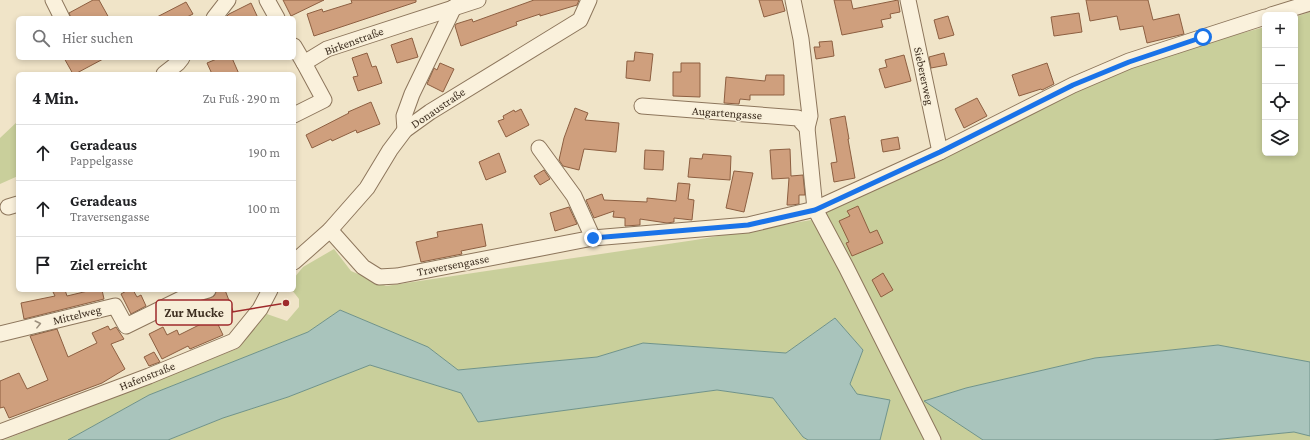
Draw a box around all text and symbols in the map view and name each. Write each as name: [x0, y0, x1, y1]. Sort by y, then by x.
map controls: [1262, 12, 1298, 156]
button: +: [1262, 12, 1298, 48]
search box: [16, 16, 296, 60]
street label: Birkenstraße: [323, 24, 385, 58]
icon: search: [30, 27, 52, 49]
route start: [1194, 28, 1212, 46]
text: Hier suchen: [62, 30, 133, 46]
street label: Siebererweg: [911, 46, 937, 106]
button: −: [1262, 48, 1298, 84]
button: locate: [1262, 84, 1298, 120]
street label: Donaustraße: [408, 85, 468, 131]
text: 4 Min.: [32, 89, 79, 108]
text: Zu Fuß · 290 m: [203, 91, 280, 106]
street label: Augartengasse: [691, 104, 763, 122]
button: layers: [1262, 120, 1298, 156]
text: Geradeaus: [70, 137, 137, 153]
icon: ahead: [32, 142, 54, 164]
text: 190 m: [249, 145, 280, 160]
text: Pappelgasse: [70, 153, 133, 168]
text: Geradeaus: [70, 193, 137, 209]
icon: ahead: [32, 198, 54, 220]
text: 100 m: [248, 201, 280, 216]
text: Traversengasse: [70, 209, 149, 224]
route end: [584, 229, 602, 247]
street label: Traversengasse: [416, 251, 490, 279]
icon: arrive: [32, 254, 54, 276]
text: Ziel erreicht: [70, 257, 147, 273]
callout: Zur Mucke: [156, 300, 232, 325]
street label: Mittelweg: [51, 302, 103, 328]
text: Zur Mucke: [164, 305, 224, 320]
one-way arrow: [35, 321, 41, 329]
street label: Hafenstraße: [117, 358, 177, 394]

